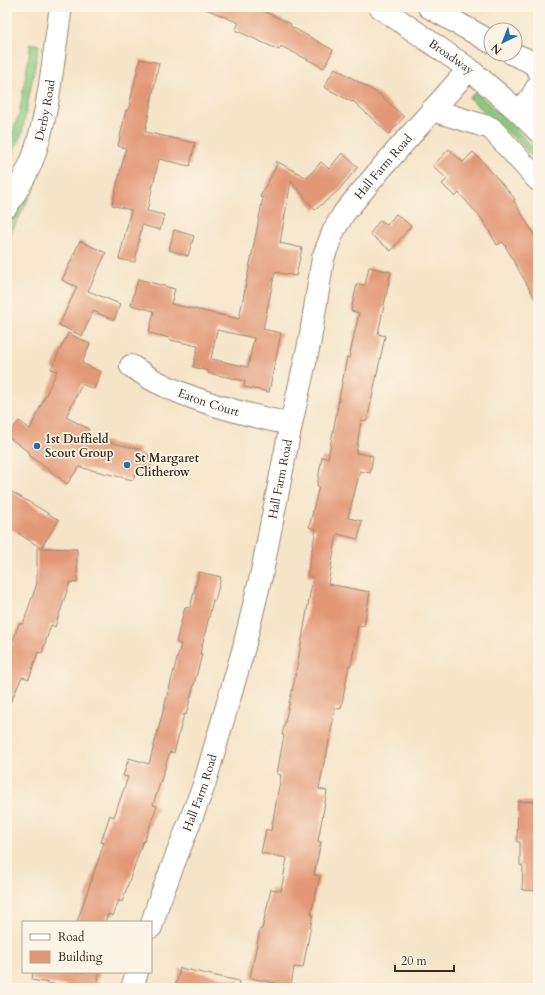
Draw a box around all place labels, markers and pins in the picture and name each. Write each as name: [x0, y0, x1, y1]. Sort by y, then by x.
place label: 1st Duffield Scout Group: [45, 431, 114, 461]
marker: 1st Duffield Scout Group: [32, 441, 42, 451]
place label: St Margaret Clitherow: [135, 450, 200, 480]
marker: St Margaret Clitherow: [122, 460, 132, 470]

